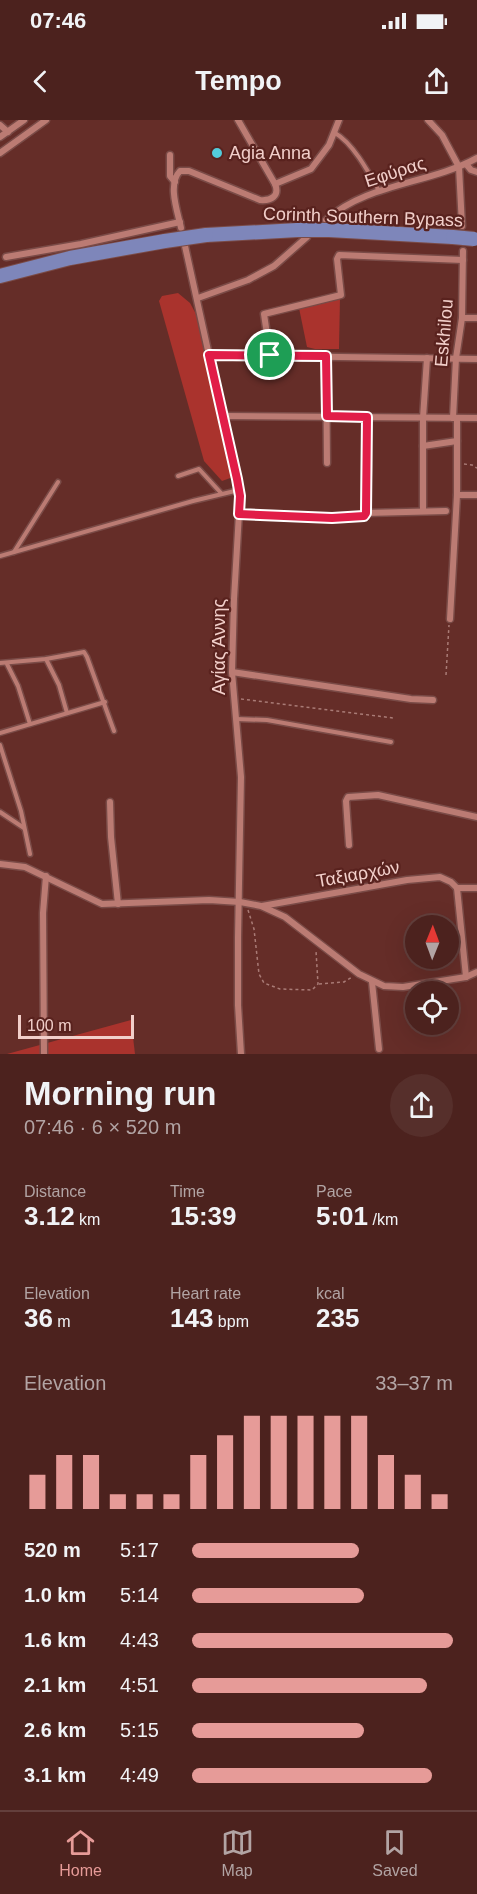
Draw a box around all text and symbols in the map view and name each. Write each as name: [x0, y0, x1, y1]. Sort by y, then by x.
text: 07:46: [30, 8, 86, 33]
icon: back: [24, 65, 57, 98]
icon: share: [420, 65, 453, 98]
text: Tempo: [195, 66, 282, 96]
place label: Agia Anna: [229, 143, 312, 163]
marker: Agia Anna: [210, 146, 224, 160]
street label: Εφύρας: [362, 153, 428, 191]
street label: Corinth Southern Bypass: [263, 204, 463, 230]
street label: Eskhilou: [431, 298, 457, 368]
pin: [244, 329, 295, 380]
icon: arrive: [253, 338, 286, 371]
street label: Αγίας Άννης: [209, 599, 229, 695]
street label: Ταξιαρχών: [315, 857, 401, 891]
north arrow: [405, 915, 459, 969]
map controls: [405, 915, 459, 1035]
button: locate: [405, 981, 459, 1035]
scale bar: [18, 1012, 134, 1040]
text: 100 m: [27, 1017, 71, 1034]
button: share: [390, 1074, 453, 1137]
text: Morning run: [24, 1075, 216, 1112]
text: 07:46 · 6 × 520 m: [24, 1116, 181, 1138]
text: Distance: [24, 1183, 86, 1200]
text: Time: [170, 1183, 205, 1200]
text: Pace: [316, 1183, 352, 1200]
text: 3.12: [24, 1201, 75, 1231]
text: 15:39: [170, 1201, 237, 1231]
text: 5:01: [316, 1201, 368, 1231]
text: km: [75, 1211, 100, 1228]
text: /km: [368, 1211, 398, 1228]
text: Elevation: [24, 1285, 90, 1302]
text: Heart rate: [170, 1285, 241, 1302]
text: kcal: [316, 1285, 344, 1302]
text: 36: [24, 1303, 53, 1333]
text: 143: [170, 1303, 213, 1333]
text: 235: [316, 1303, 359, 1333]
text: m: [53, 1313, 71, 1330]
text: bpm: [213, 1313, 249, 1330]
text: Elevation: [24, 1372, 106, 1394]
text: 33–37 m: [375, 1372, 453, 1394]
text: 520 m: [24, 1539, 81, 1561]
text: 5:17: [120, 1539, 159, 1561]
text: 1.0 km: [24, 1584, 86, 1606]
text: 5:14: [120, 1584, 159, 1606]
text: 1.6 km: [24, 1629, 86, 1651]
text: 4:43: [120, 1629, 159, 1651]
text: 2.1 km: [24, 1674, 86, 1696]
text: 4:51: [120, 1674, 159, 1696]
text: 2.6 km: [24, 1719, 86, 1741]
text: 5:15: [120, 1719, 159, 1741]
text: 3.1 km: [24, 1764, 86, 1786]
text: 4:49: [120, 1764, 159, 1786]
tab: Home: [59, 1826, 102, 1880]
tab: Map: [221, 1826, 254, 1880]
tab: Saved: [372, 1826, 418, 1880]

